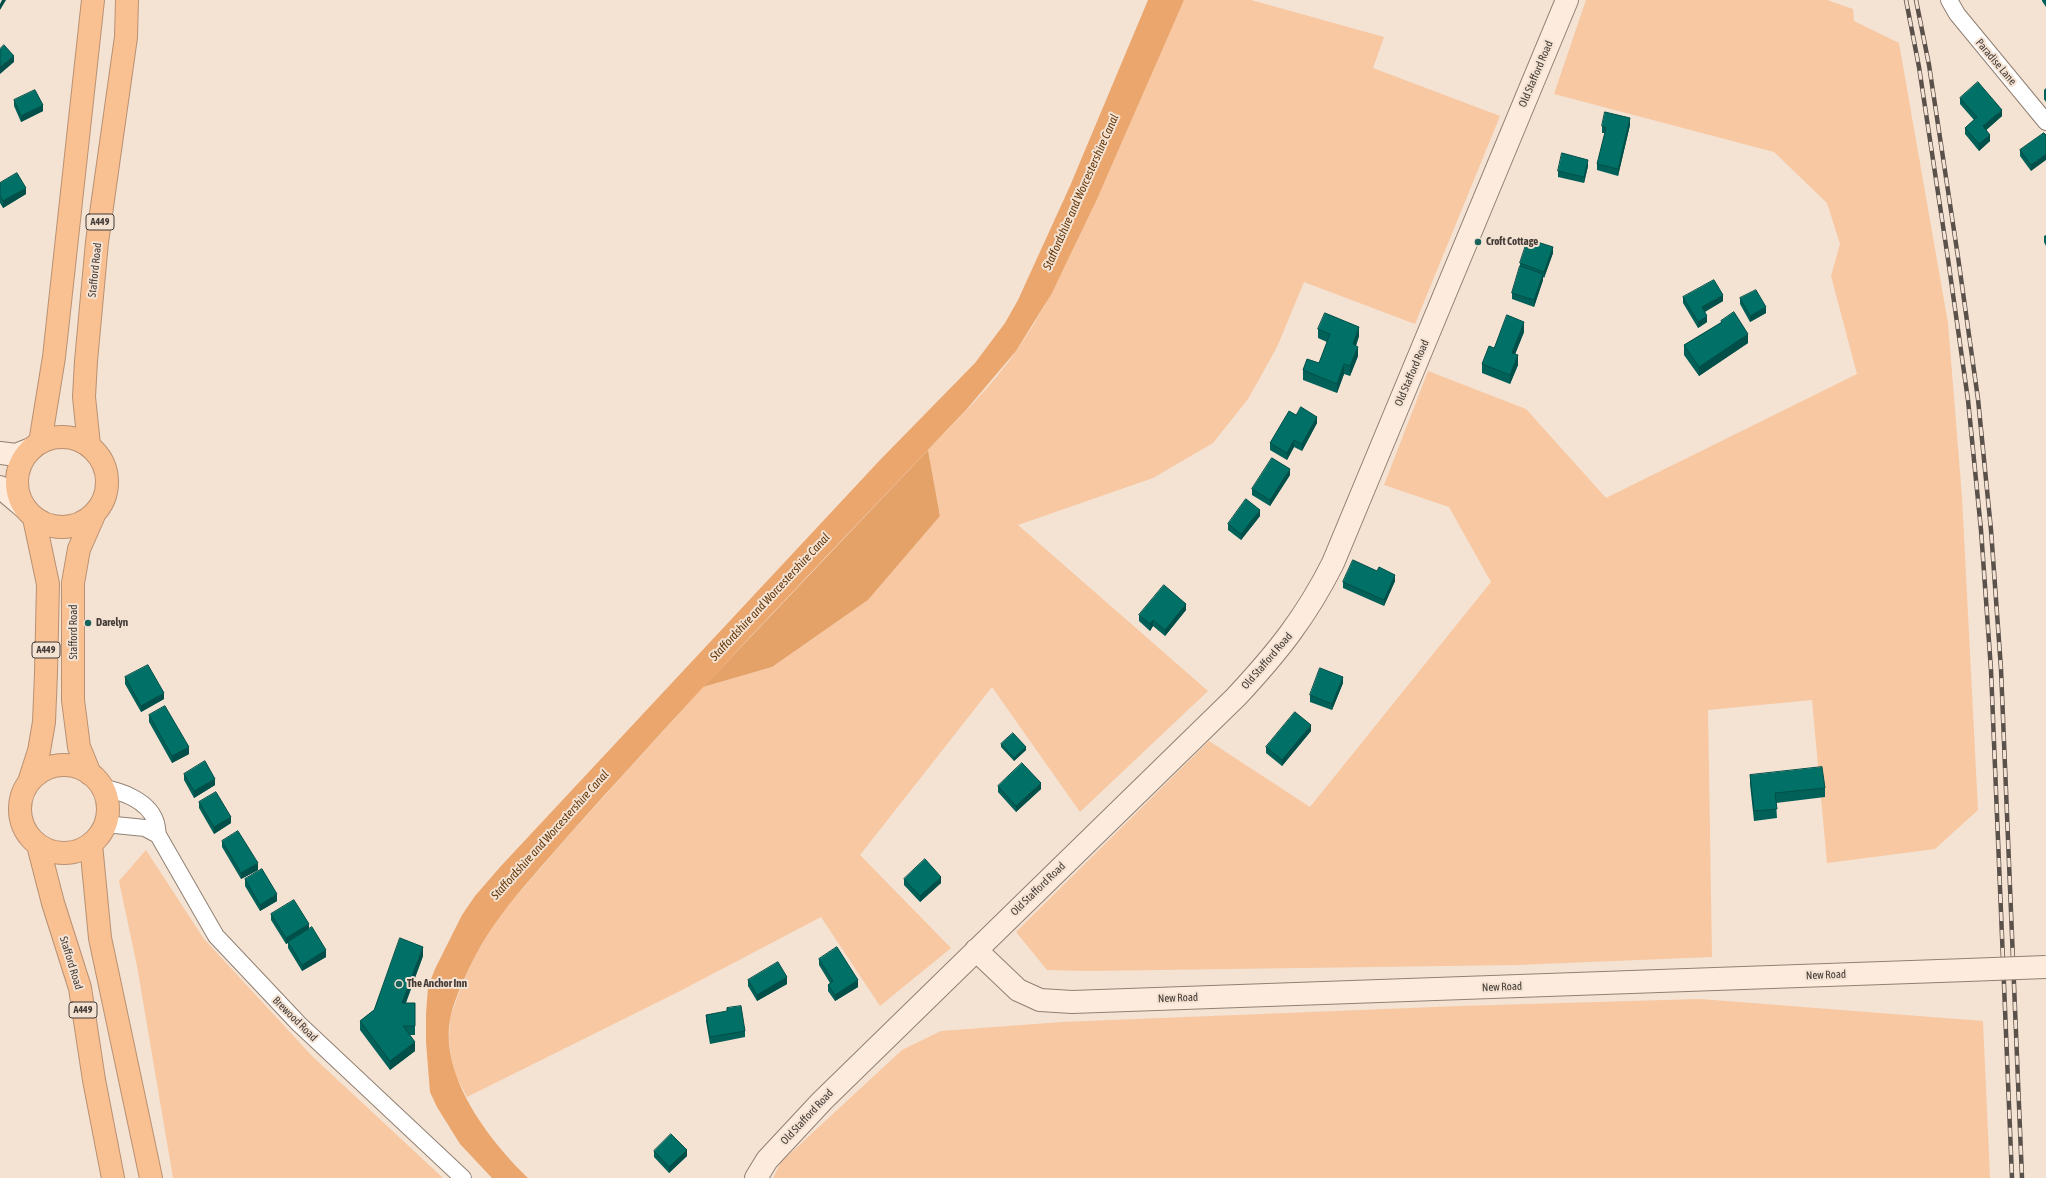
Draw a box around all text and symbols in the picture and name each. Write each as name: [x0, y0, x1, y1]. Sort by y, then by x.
street label: Paradise Lane: [1973, 36, 2019, 88]
street label: Old Stafford Road: [1516, 39, 1556, 109]
water label: Staffordshire and Worcestershire Canal: [1040, 112, 1122, 272]
road number: A449: [86, 214, 114, 230]
place label: Croft Cottage: [1486, 235, 1538, 249]
marker: Croft Cottage: [1473, 237, 1483, 247]
street label: Stafford Road: [86, 242, 104, 298]
street label: Old Stafford Road: [1392, 338, 1432, 408]
water label: Staffordshire and Worcestershire Canal: [707, 530, 833, 664]
street label: Stafford Road: [67, 605, 81, 659]
place label: Darelyn: [96, 616, 128, 630]
marker: Darelyn: [83, 618, 93, 628]
street label: Old Stafford Road: [1239, 630, 1295, 692]
road number: A449: [32, 642, 60, 658]
water label: Staffordshire and Worcestershire Canal: [488, 767, 612, 903]
street label: Old Stafford Road: [1008, 860, 1068, 918]
street label: Stafford Road: [57, 935, 85, 991]
street label: New Road: [1806, 968, 1846, 982]
place label: The Anchor Inn: [407, 977, 467, 991]
marker: The Anchor Inn: [394, 979, 404, 989]
street label: New Road: [1482, 980, 1522, 994]
street label: New Road: [1158, 991, 1198, 1005]
street label: Brewood Road: [270, 994, 320, 1044]
road number: A449: [69, 1002, 97, 1018]
street label: Old Stafford Road: [778, 1087, 836, 1147]

